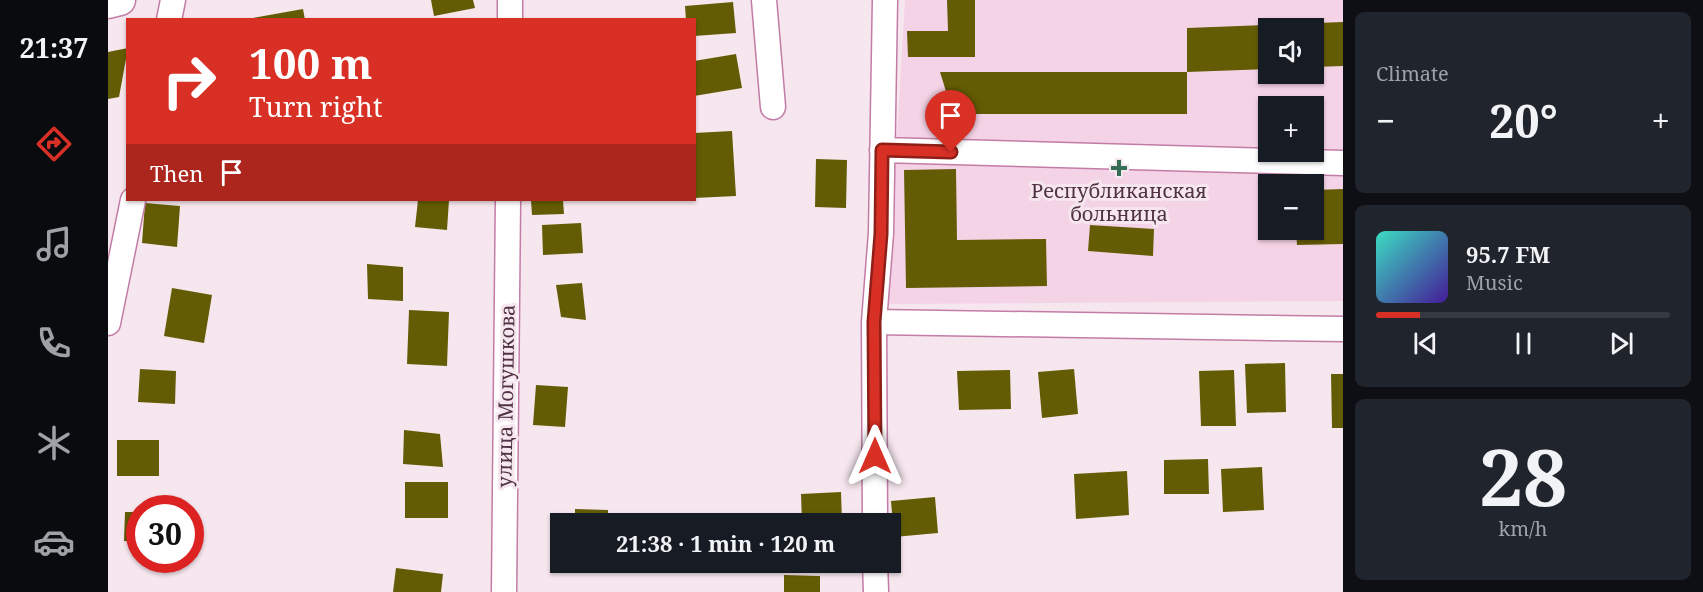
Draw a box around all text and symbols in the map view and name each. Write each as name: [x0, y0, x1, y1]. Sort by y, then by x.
map controls: [1258, 18, 1324, 240]
button: sound: [1258, 18, 1324, 84]
text: 21:37: [19, 29, 89, 66]
text: 100 m: [249, 34, 373, 91]
icon: right: [150, 42, 228, 120]
text: Climate: [1376, 60, 1449, 87]
text: Turn right: [249, 88, 382, 125]
pin: [925, 90, 976, 152]
text: 20°: [1489, 90, 1558, 151]
button: +: [1258, 96, 1324, 162]
text: −: [1376, 98, 1395, 143]
text: +: [1652, 98, 1670, 143]
icon: arrive: [934, 99, 967, 132]
icon: directions: [33, 123, 75, 165]
icon: arrive: [215, 156, 248, 189]
text: Then: [150, 158, 203, 188]
marker: Республиканская больница: [1110, 159, 1128, 177]
button: −: [1258, 174, 1324, 240]
place label: Республиканская больница: [1031, 177, 1207, 227]
icon: music: [33, 223, 75, 265]
text: 95.7 FM: [1466, 239, 1550, 269]
text: Music: [1466, 269, 1523, 296]
street label: улица Могушкова: [490, 304, 521, 488]
icon: phone: [33, 322, 75, 364]
icon: previous: [1409, 327, 1442, 360]
icon: pause: [1507, 327, 1540, 360]
icon: next: [1605, 327, 1638, 360]
icon: climate: [33, 422, 75, 464]
text: 28: [1479, 423, 1567, 529]
position arrow: [843, 424, 907, 488]
speed limit sign: 30: [126, 495, 204, 573]
text: km/h: [1498, 515, 1548, 542]
icon: car: [33, 521, 75, 563]
text: 21:38 · 1 min · 120 m: [616, 528, 835, 558]

